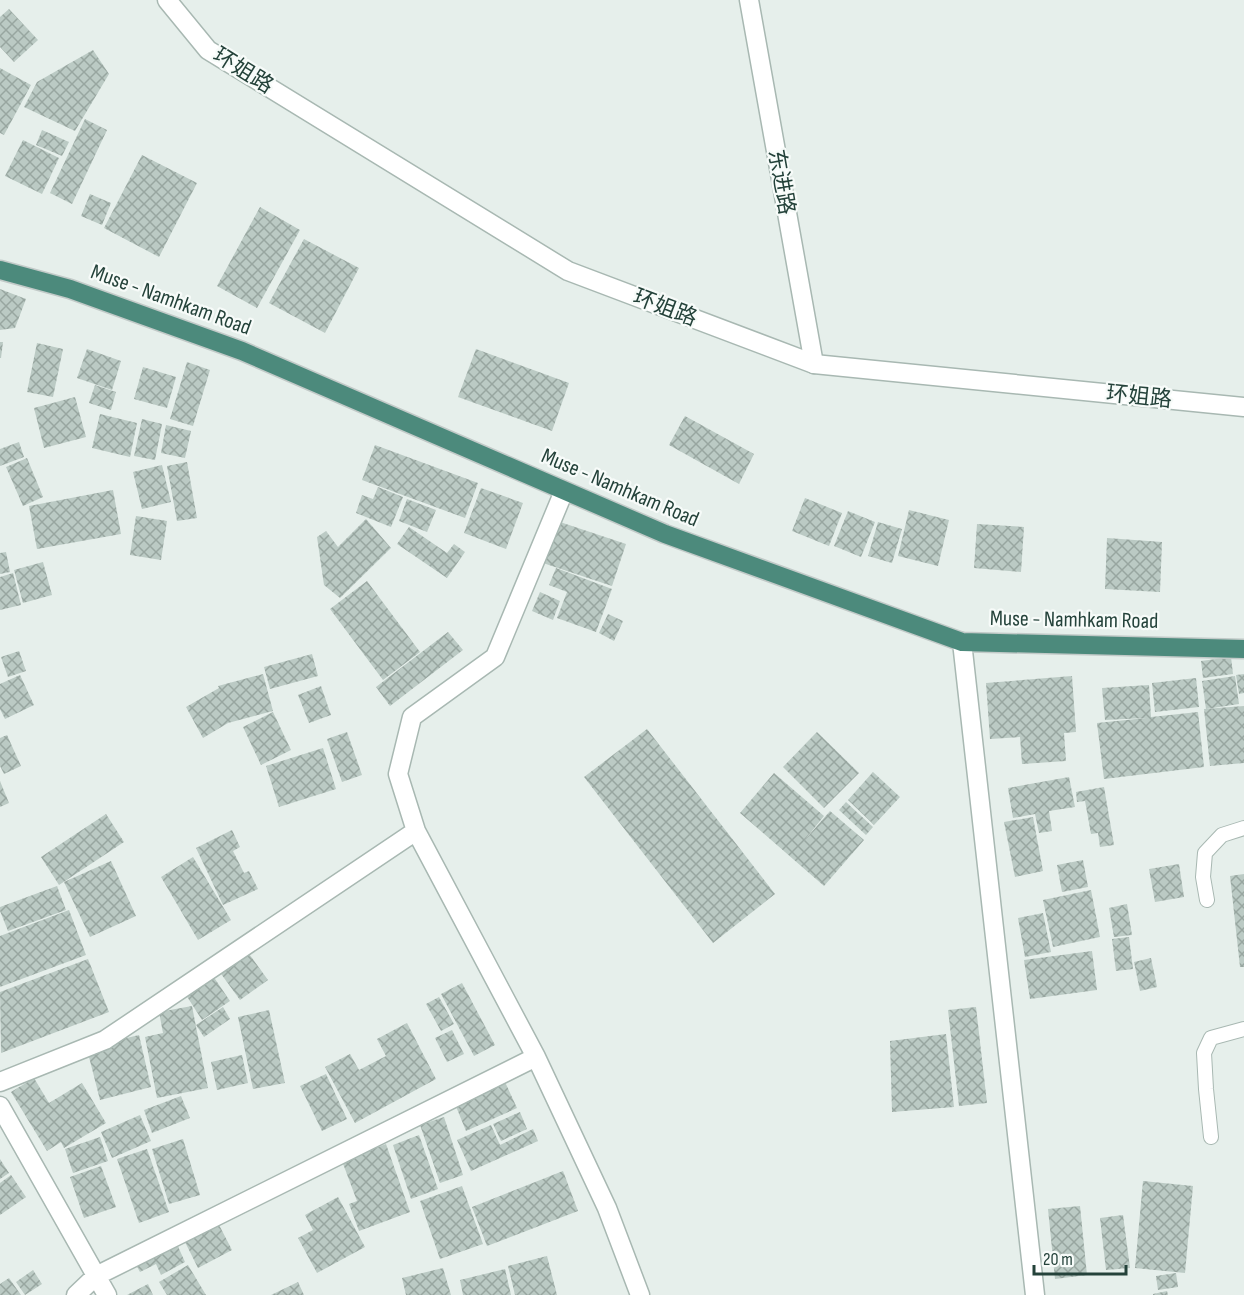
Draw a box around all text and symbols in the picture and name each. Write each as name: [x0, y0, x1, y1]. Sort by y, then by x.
street label: 环姐路: [208, 42, 278, 100]
street label: 东进路: [762, 147, 800, 217]
street label: Muse - Namhkam Road: [87, 259, 255, 341]
street label: 环姐路: [629, 284, 701, 332]
street label: 环姐路: [1105, 380, 1173, 414]
street label: Muse - Namhkam Road: [537, 443, 703, 533]
street label: Muse - Namhkam Road: [990, 605, 1158, 635]
scale bar: [1034, 1238, 1126, 1276]
text: 20 m: [1043, 1249, 1073, 1270]

